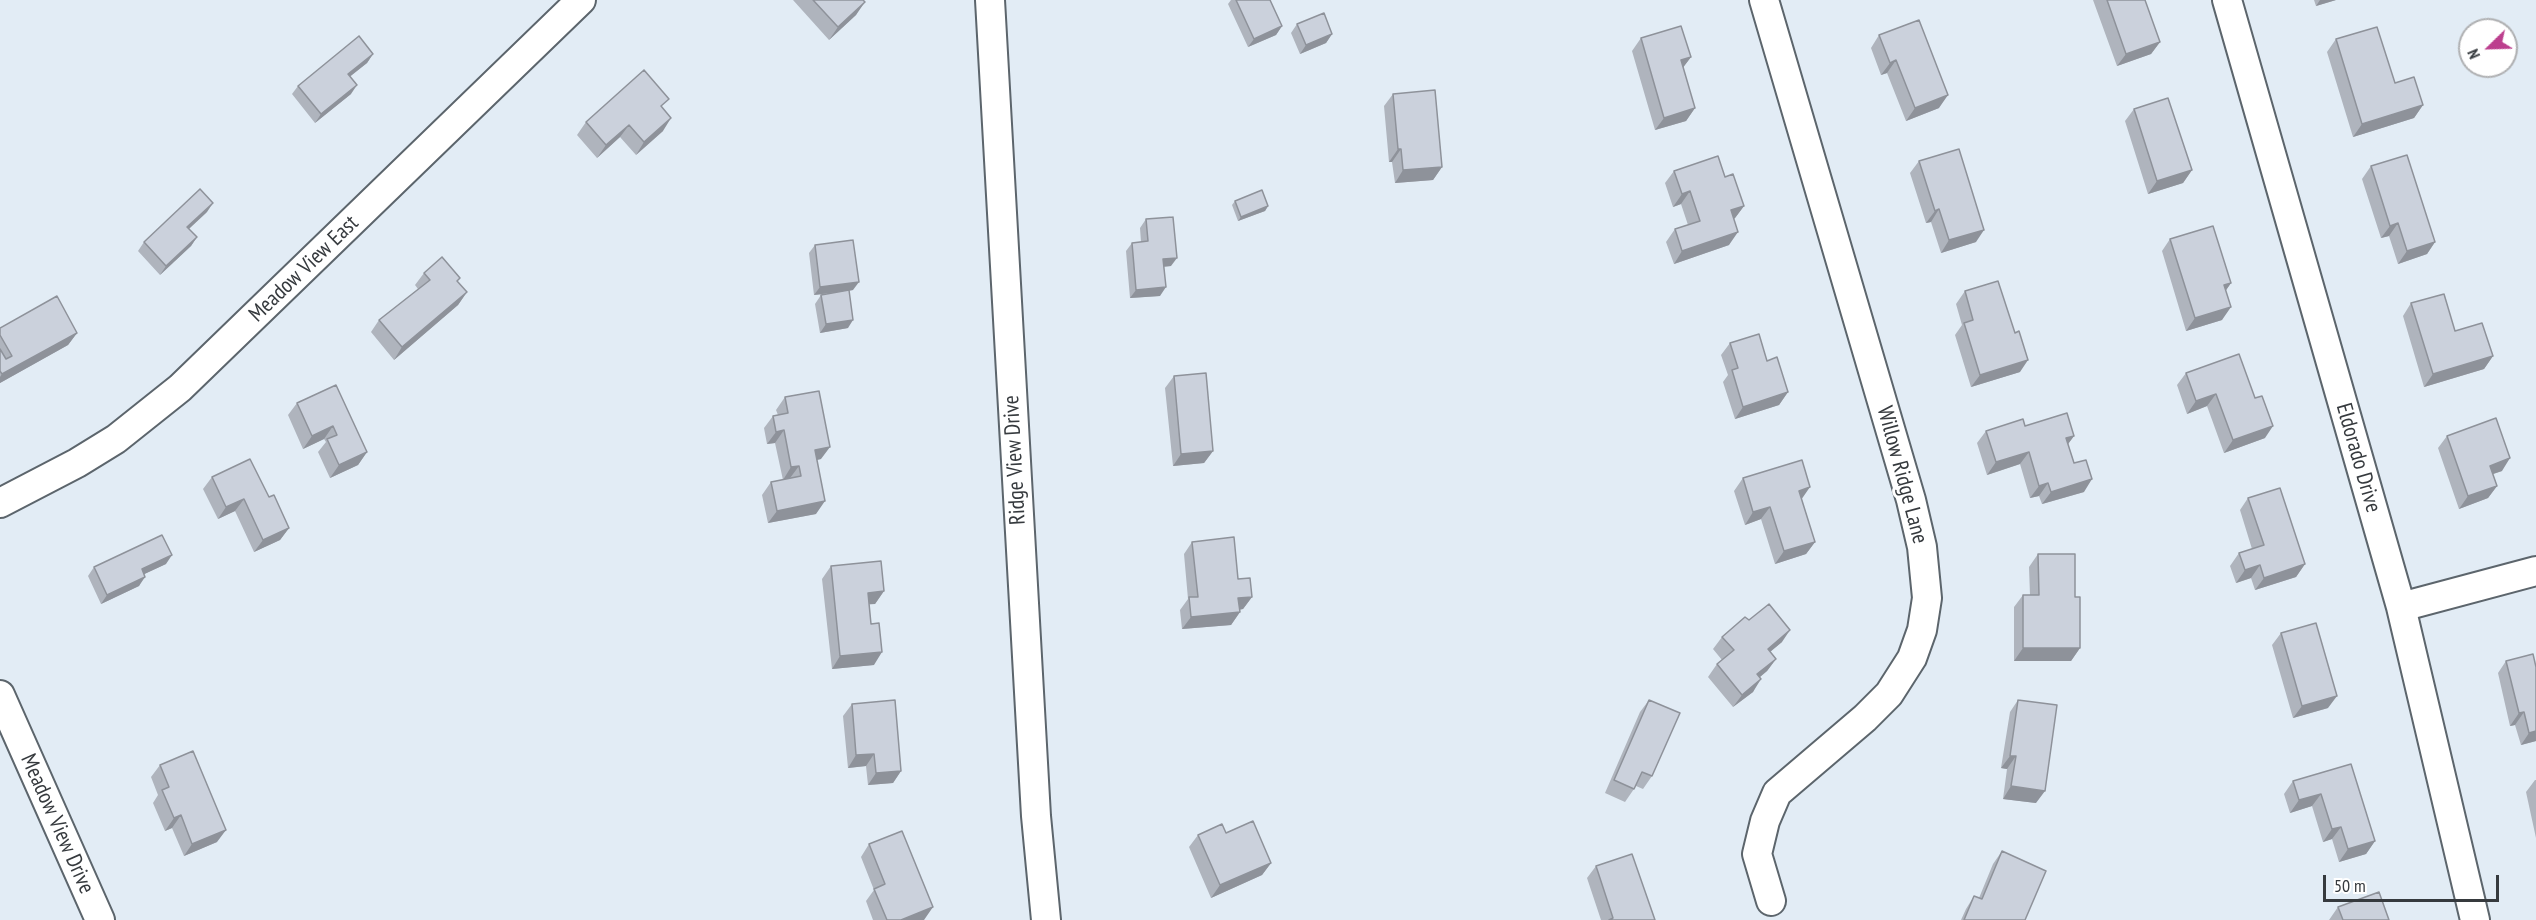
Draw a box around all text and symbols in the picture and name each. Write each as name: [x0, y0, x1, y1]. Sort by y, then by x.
north arrow: [2458, 18, 2518, 78]
text: N: [2462, 46, 2484, 62]
street label: Meadow View East: [244, 210, 364, 328]
street label: Ridge View Drive: [998, 395, 1032, 525]
street label: Eldorado Drive: [2330, 400, 2386, 516]
street label: Willow Ridge Lane: [1871, 403, 1933, 547]
street label: Meadow View Drive: [14, 750, 100, 898]
scale bar: [2326, 863, 2502, 901]
text: 50 m: [2334, 874, 2366, 897]

